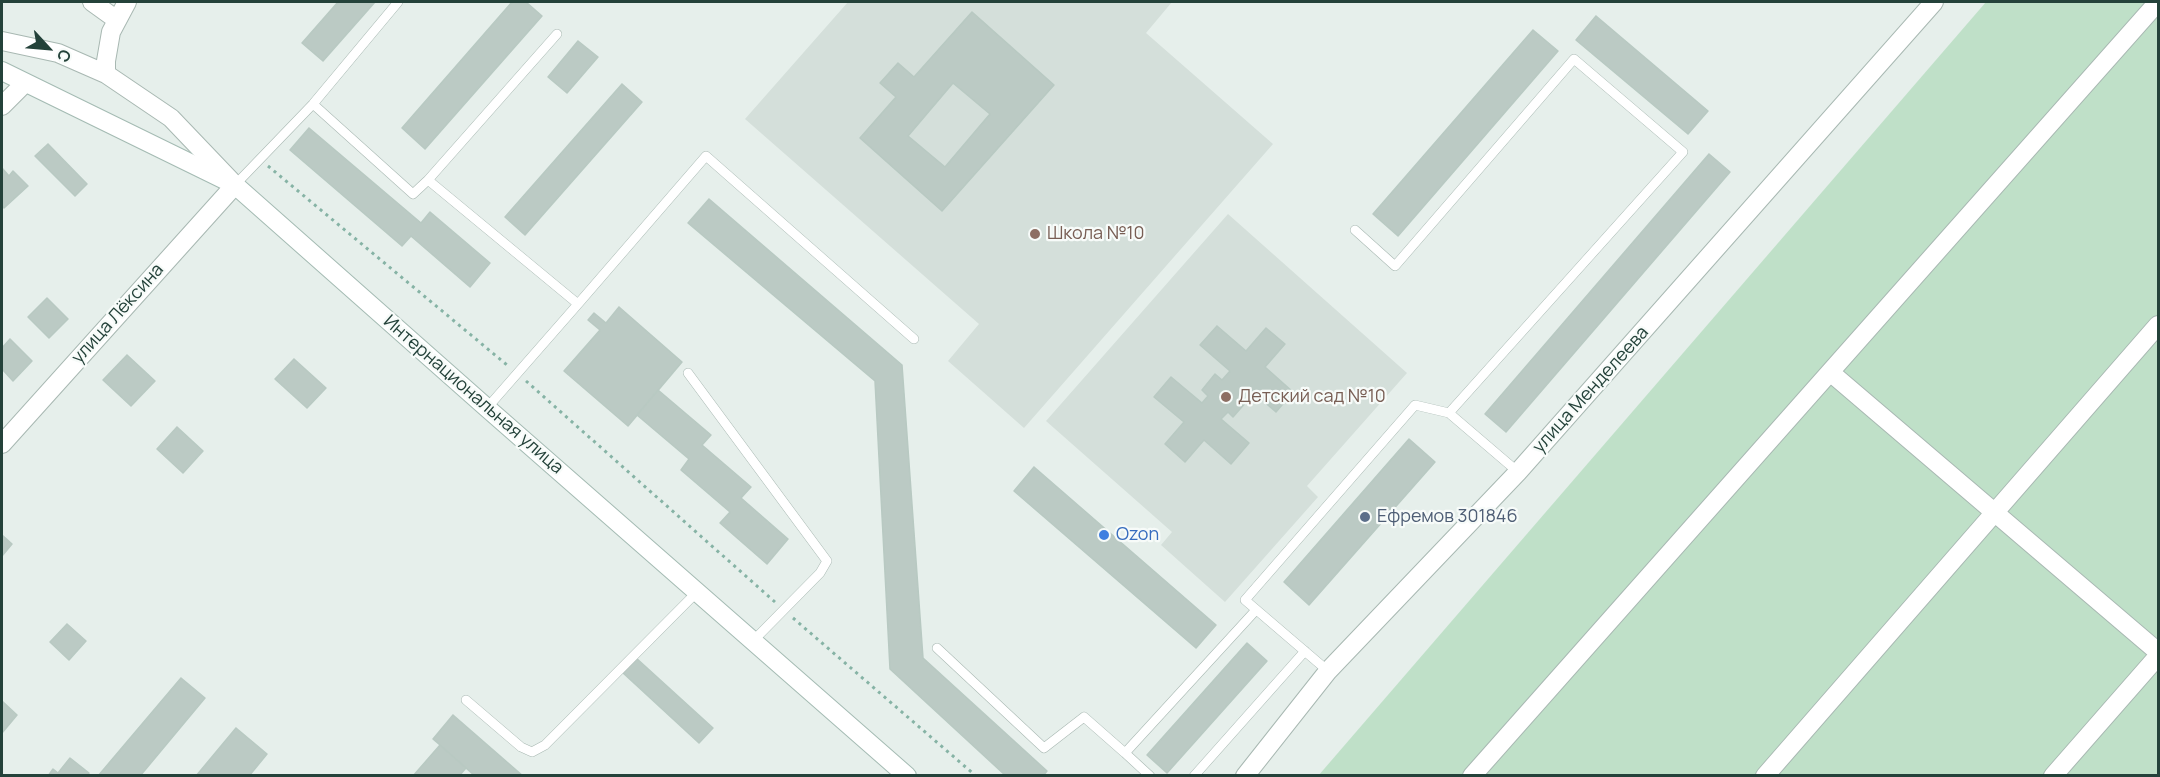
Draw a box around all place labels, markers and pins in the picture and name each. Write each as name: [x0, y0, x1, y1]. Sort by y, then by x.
place label: Школа №10: [1047, 223, 1145, 245]
marker: Школа №10: [1028, 227, 1042, 241]
place label: Детский сад №10: [1238, 386, 1386, 408]
marker: Детский сад №10: [1219, 390, 1233, 404]
place label: Ефремов 301846: [1377, 506, 1518, 528]
marker: Ефремов 301846: [1358, 510, 1372, 524]
place label: Ozon: [1116, 524, 1159, 546]
marker: Ozon: [1097, 528, 1111, 542]

